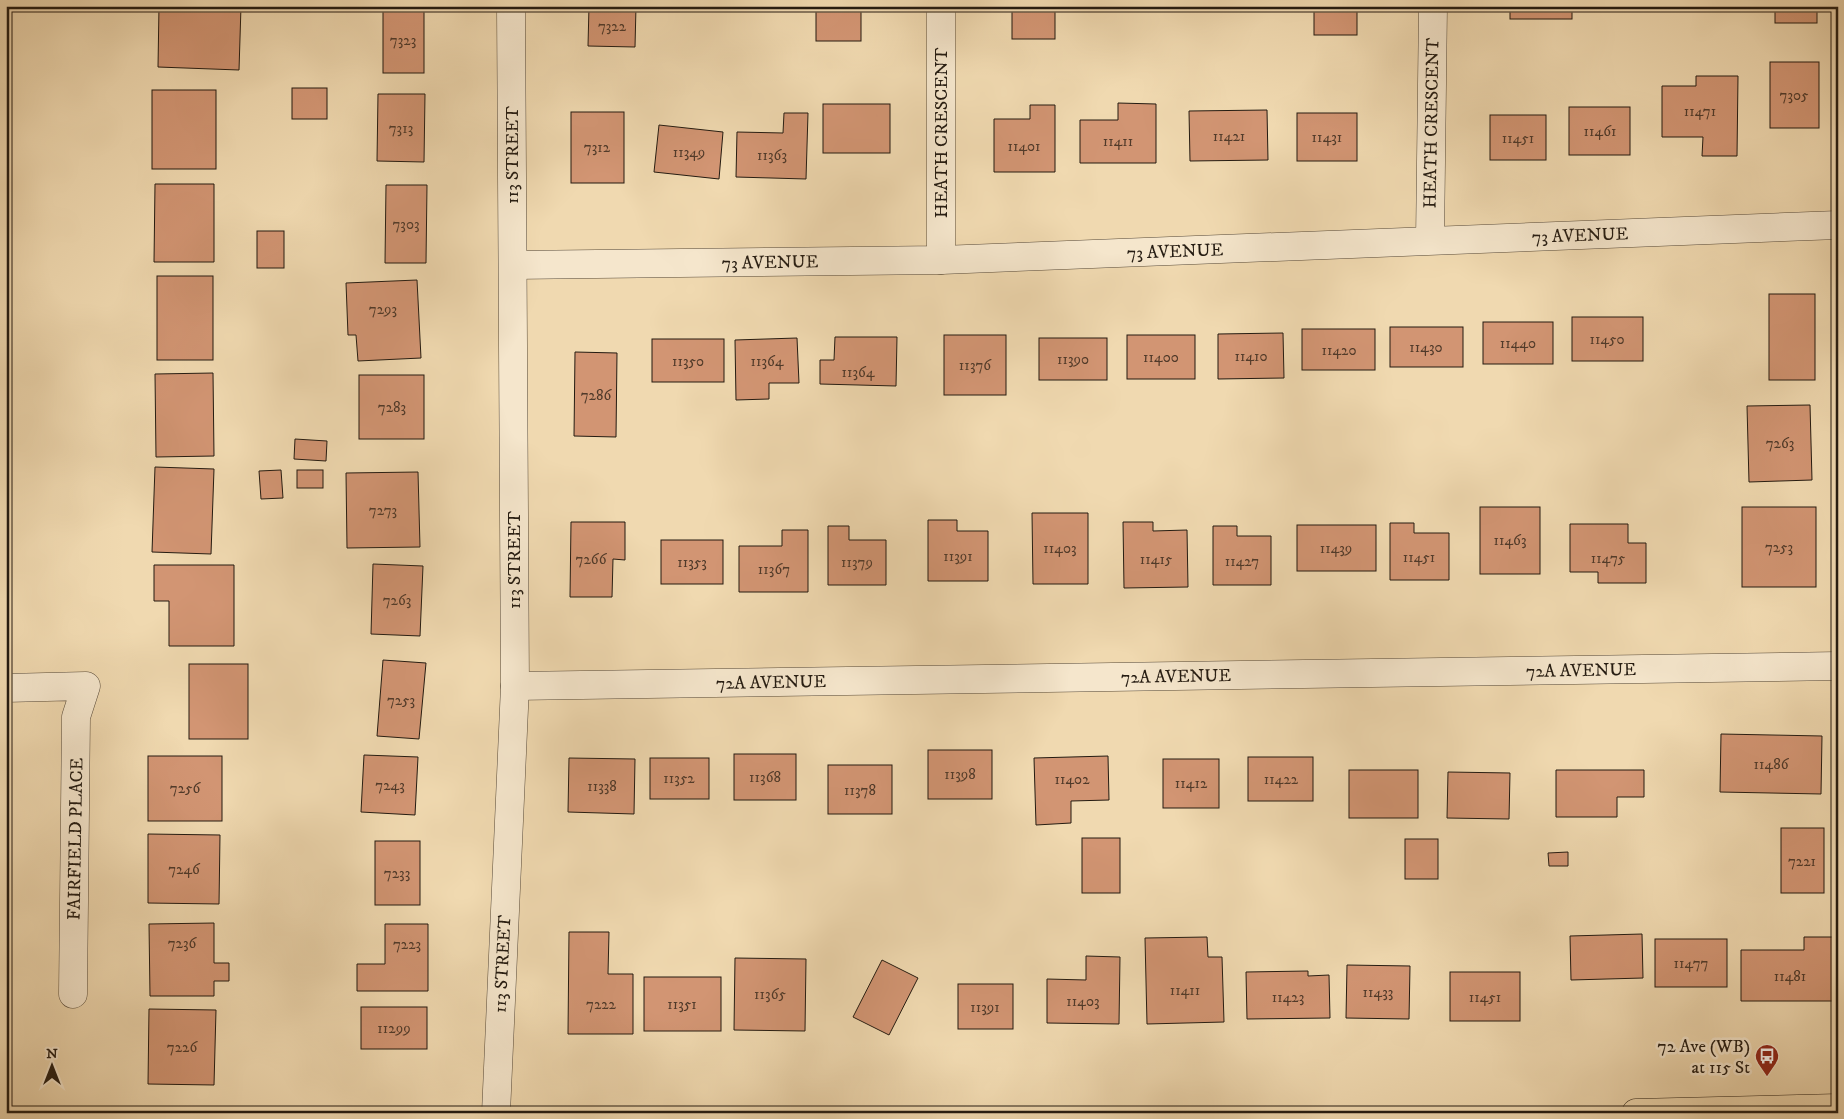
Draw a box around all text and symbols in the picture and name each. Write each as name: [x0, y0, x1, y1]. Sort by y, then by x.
house number: 7322: [598, 17, 627, 36]
house number: 7323: [390, 31, 416, 50]
street label: HEATH CRESCENT: [1420, 37, 1444, 209]
street label: HEATH CRESCENT: [931, 47, 953, 218]
house number: 7305: [1779, 86, 1809, 105]
house number: 11471: [1684, 102, 1716, 121]
street label: 113 STREET: [502, 106, 524, 204]
house number: 7313: [389, 119, 413, 138]
house number: 11461: [1584, 122, 1616, 141]
house number: 11421: [1213, 127, 1245, 146]
house number: 11431: [1312, 128, 1342, 147]
house number: 11451: [1502, 129, 1534, 148]
house number: 11411: [1103, 132, 1133, 151]
house number: 11401: [1007, 137, 1041, 156]
house number: 7312: [584, 138, 611, 157]
house number: 11349: [673, 143, 705, 162]
house number: 11363: [757, 146, 787, 165]
house number: 7303: [392, 215, 420, 234]
street label: 73 AVENUE: [1531, 223, 1629, 249]
street label: 73 AVENUE: [1126, 239, 1224, 265]
street label: 73 AVENUE: [722, 251, 819, 275]
house number: 7293: [369, 300, 397, 319]
house number: 11450: [1589, 330, 1625, 349]
house number: 11440: [1500, 334, 1536, 353]
house number: 11430: [1409, 338, 1443, 357]
house number: 11420: [1321, 341, 1357, 360]
house number: 11410: [1234, 347, 1268, 366]
house number: 11400: [1143, 348, 1179, 367]
house number: 11390: [1057, 350, 1089, 369]
house number: 11350: [672, 352, 704, 371]
house number: 11364: [750, 352, 784, 371]
house number: 11376: [959, 356, 992, 375]
house number: 11364: [841, 363, 875, 382]
house number: 7286: [581, 386, 612, 405]
house number: 7283: [378, 398, 406, 417]
house number: 7263: [1766, 434, 1794, 453]
house number: 7273: [369, 501, 397, 520]
street label: 113 STREET: [504, 511, 526, 609]
house number: 11463: [1493, 531, 1527, 550]
house number: 7253: [1765, 538, 1793, 557]
house number: 11403: [1043, 539, 1077, 558]
house number: 11439: [1320, 539, 1352, 558]
house number: 11391: [943, 547, 973, 566]
house number: 11451: [1403, 548, 1435, 567]
house number: 11475: [1591, 549, 1626, 568]
house number: 7266: [576, 550, 608, 569]
house number: 11415: [1140, 550, 1173, 569]
house number: 11427: [1225, 552, 1259, 571]
house number: 11353: [677, 553, 707, 572]
house number: 11379: [841, 553, 873, 572]
house number: 11367: [758, 560, 790, 579]
house number: 7263: [383, 591, 411, 610]
street label: 72A AVENUE: [1526, 659, 1637, 683]
street label: 72A AVENUE: [1121, 665, 1232, 689]
street label: 72A AVENUE: [716, 671, 827, 695]
house number: 7253: [387, 691, 415, 710]
house number: 11486: [1754, 755, 1790, 774]
street label: FAIRFIELD PLACE: [64, 757, 88, 920]
house number: 11398: [944, 765, 976, 784]
house number: 11368: [749, 768, 781, 787]
house number: 11352: [663, 769, 695, 788]
house number: 11402: [1054, 770, 1090, 789]
house number: 11422: [1264, 770, 1299, 789]
house number: 11412: [1175, 774, 1208, 793]
house number: 7243: [375, 776, 405, 795]
house number: 11338: [587, 777, 617, 796]
house number: 7256: [170, 779, 201, 798]
house number: 11378: [844, 781, 876, 800]
house number: 7221: [1788, 852, 1816, 871]
house number: 7246: [168, 860, 201, 879]
house number: 7233: [384, 864, 410, 883]
street label: 113 STREET: [489, 914, 517, 1014]
house number: 7236: [168, 934, 198, 953]
house number: 7223: [393, 935, 421, 954]
house number: 11477: [1674, 954, 1709, 973]
house number: 11481: [1774, 967, 1806, 986]
house number: 11411: [1170, 981, 1200, 1000]
house number: 11433: [1363, 983, 1393, 1002]
house number: 11365: [754, 985, 786, 1004]
house number: 11423: [1272, 988, 1304, 1007]
house number: 11451: [1469, 988, 1501, 1007]
house number: 11403: [1066, 992, 1100, 1011]
house number: 7222: [586, 995, 617, 1014]
house number: 11351: [667, 995, 697, 1014]
house number: 11391: [970, 998, 1000, 1017]
house number: 11299: [377, 1019, 411, 1038]
place label: 72 Ave (WB) at 115 St: [1657, 1036, 1750, 1079]
house number: 7226: [167, 1038, 198, 1057]
north arrow: [28, 1042, 78, 1092]
bus stop icon: 72 Ave (WB) at 115 St: [1754, 1043, 1780, 1077]
text: N: [46, 1045, 58, 1063]

